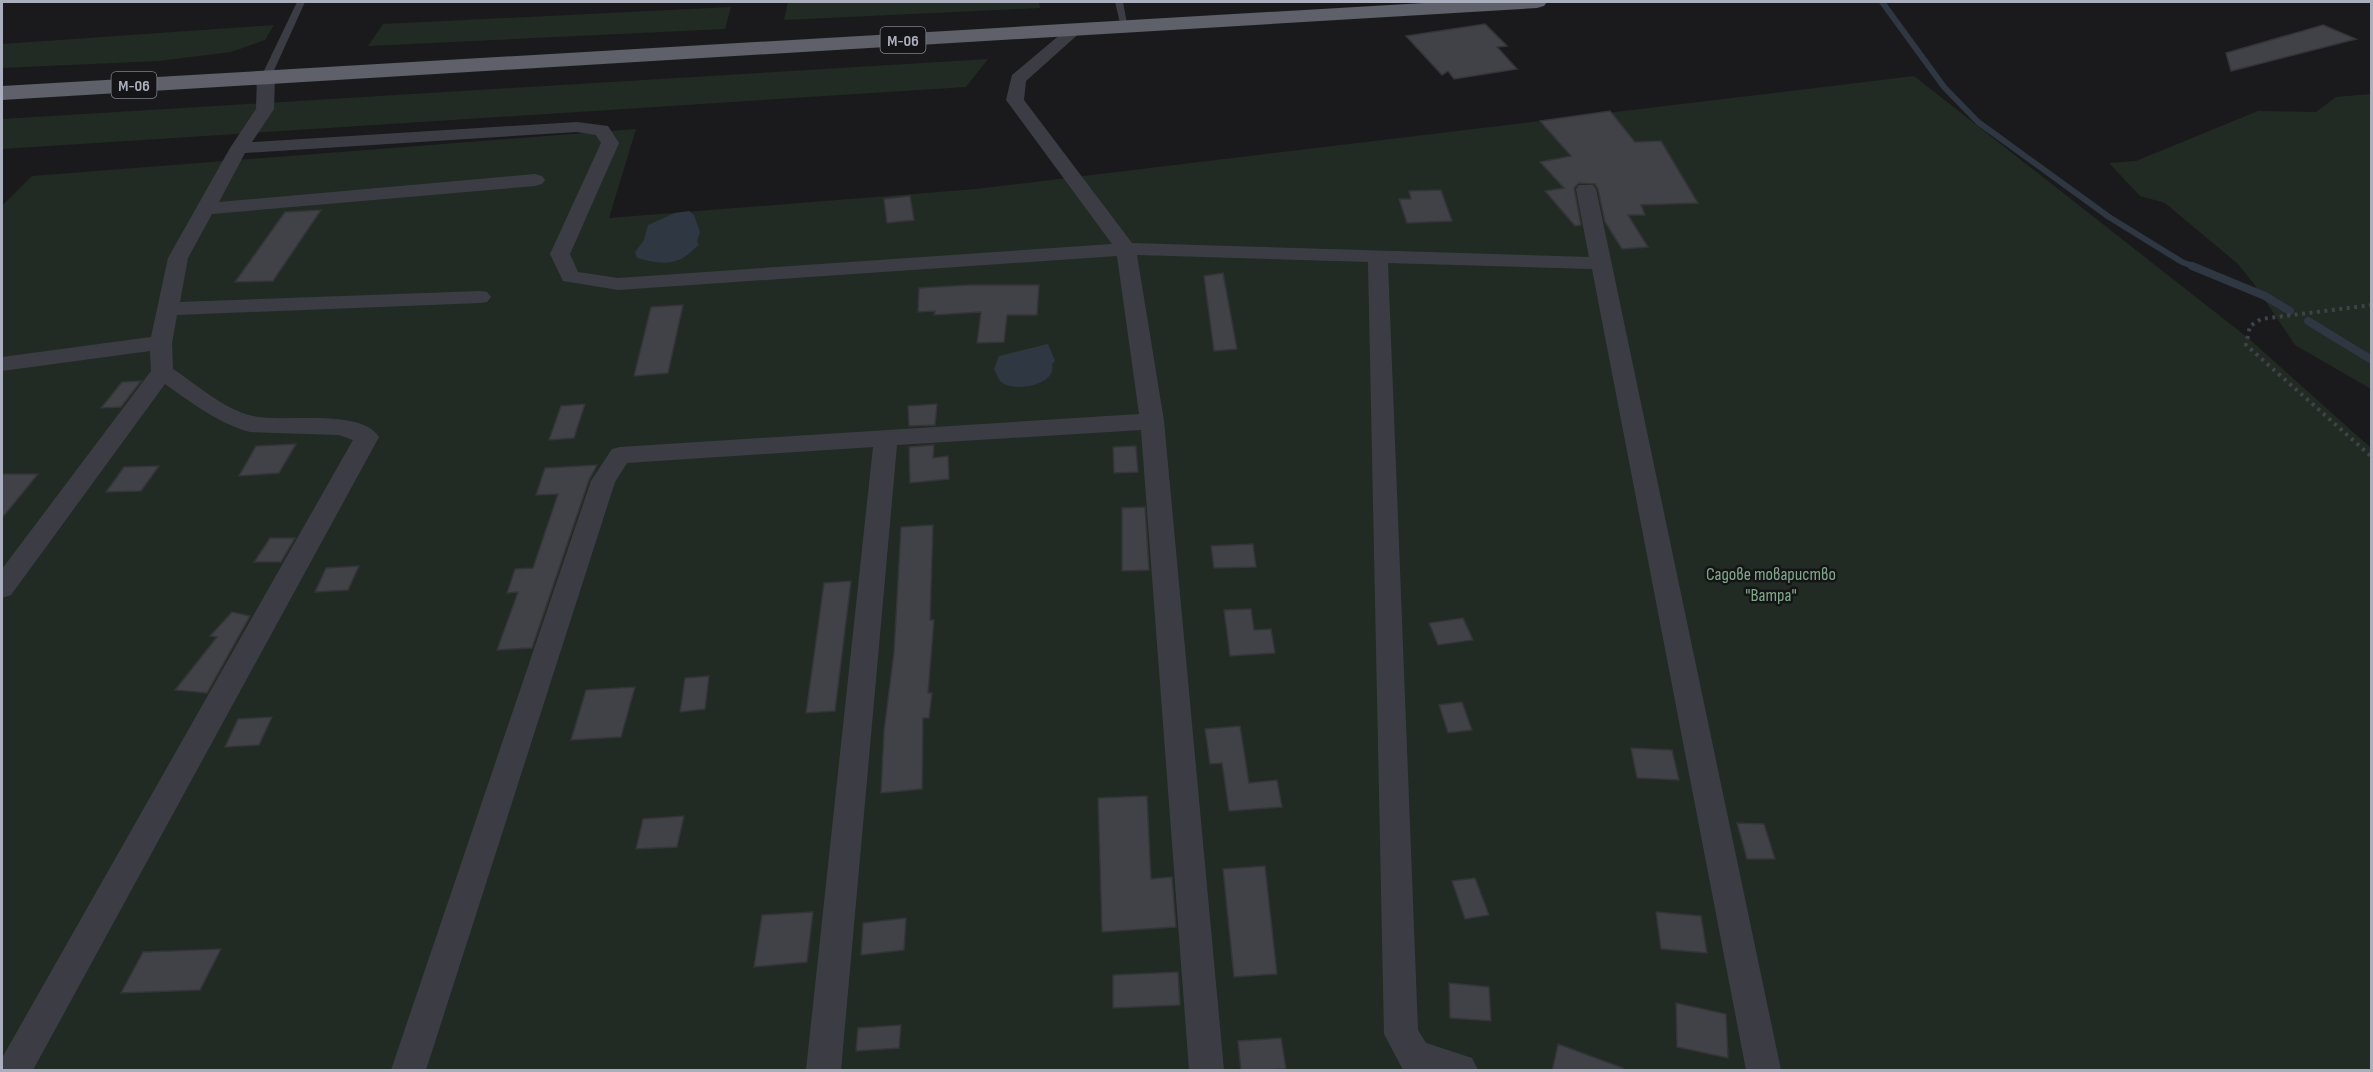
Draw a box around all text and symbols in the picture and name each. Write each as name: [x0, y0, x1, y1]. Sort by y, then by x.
road number: М-06: [880, 27, 926, 53]
road number: М-06: [112, 72, 156, 98]
park label: Садове товариство "Ватра": [1706, 564, 1836, 606]

